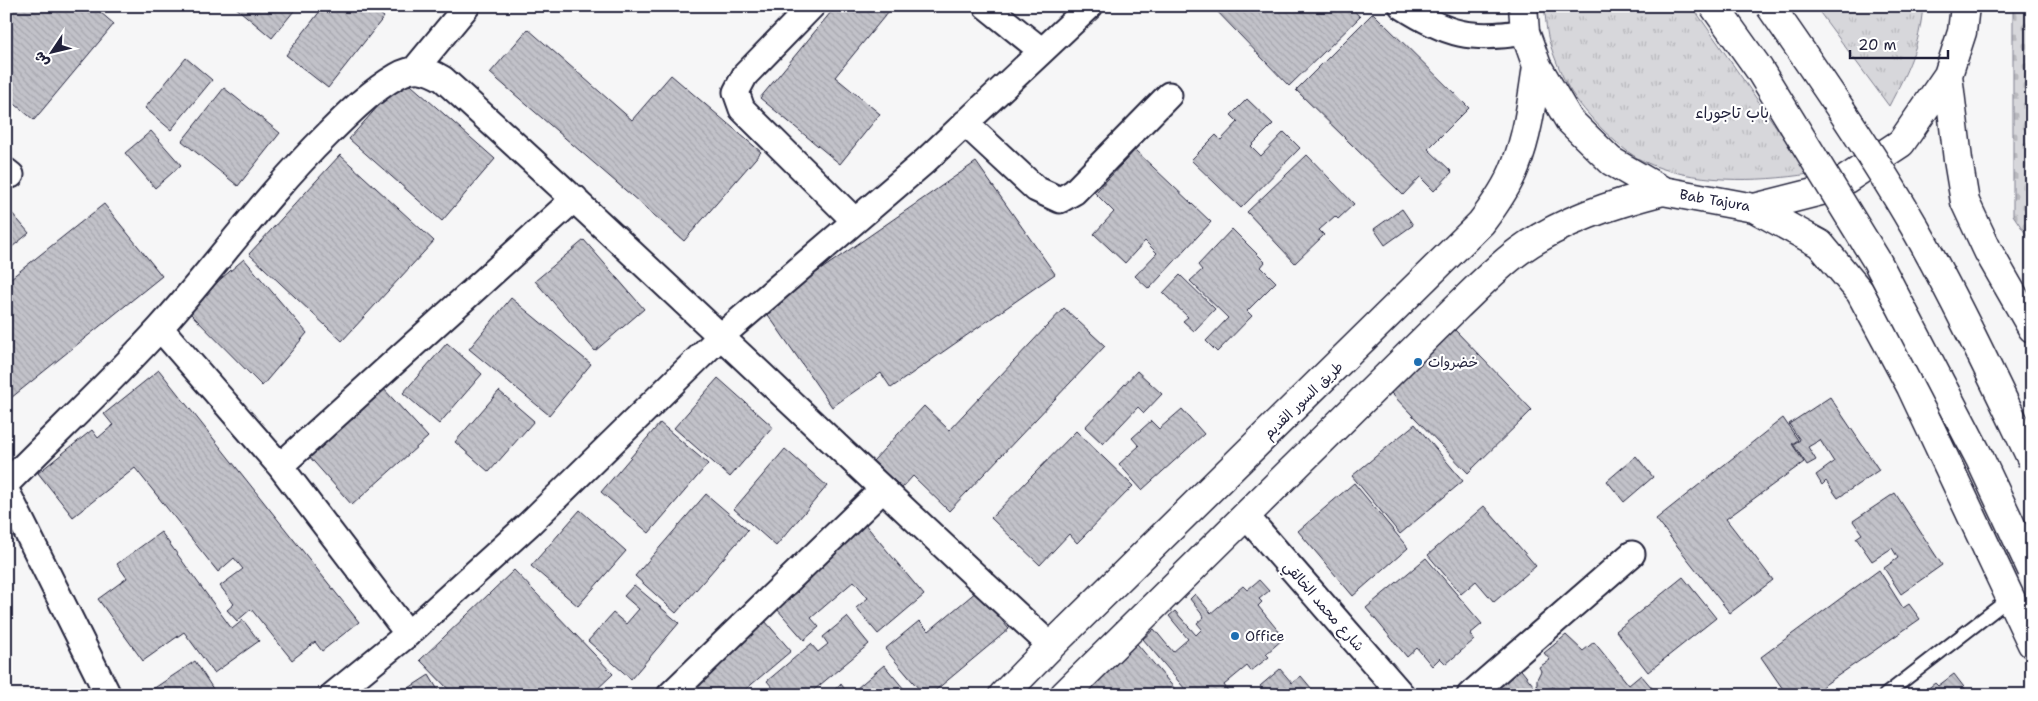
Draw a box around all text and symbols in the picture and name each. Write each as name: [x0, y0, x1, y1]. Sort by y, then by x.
north arrow: [28, 28, 78, 78]
scale bar: [1850, 28, 1948, 60]
text: 20 m: [1858, 35, 1897, 55]
text: ش: [30, 48, 53, 71]
district label: باب تاجوراء: [1695, 102, 1769, 123]
street label: Bab Tajura: [1678, 185, 1752, 215]
place label: خضروات: [1428, 353, 1478, 371]
marker: خضروات: [1412, 356, 1424, 368]
street label: طريق السور القديم: [1259, 357, 1348, 444]
street label: شارع محمد الخالقي: [1277, 557, 1368, 657]
place label: Office: [1245, 627, 1285, 645]
marker: Office: [1229, 630, 1241, 642]

